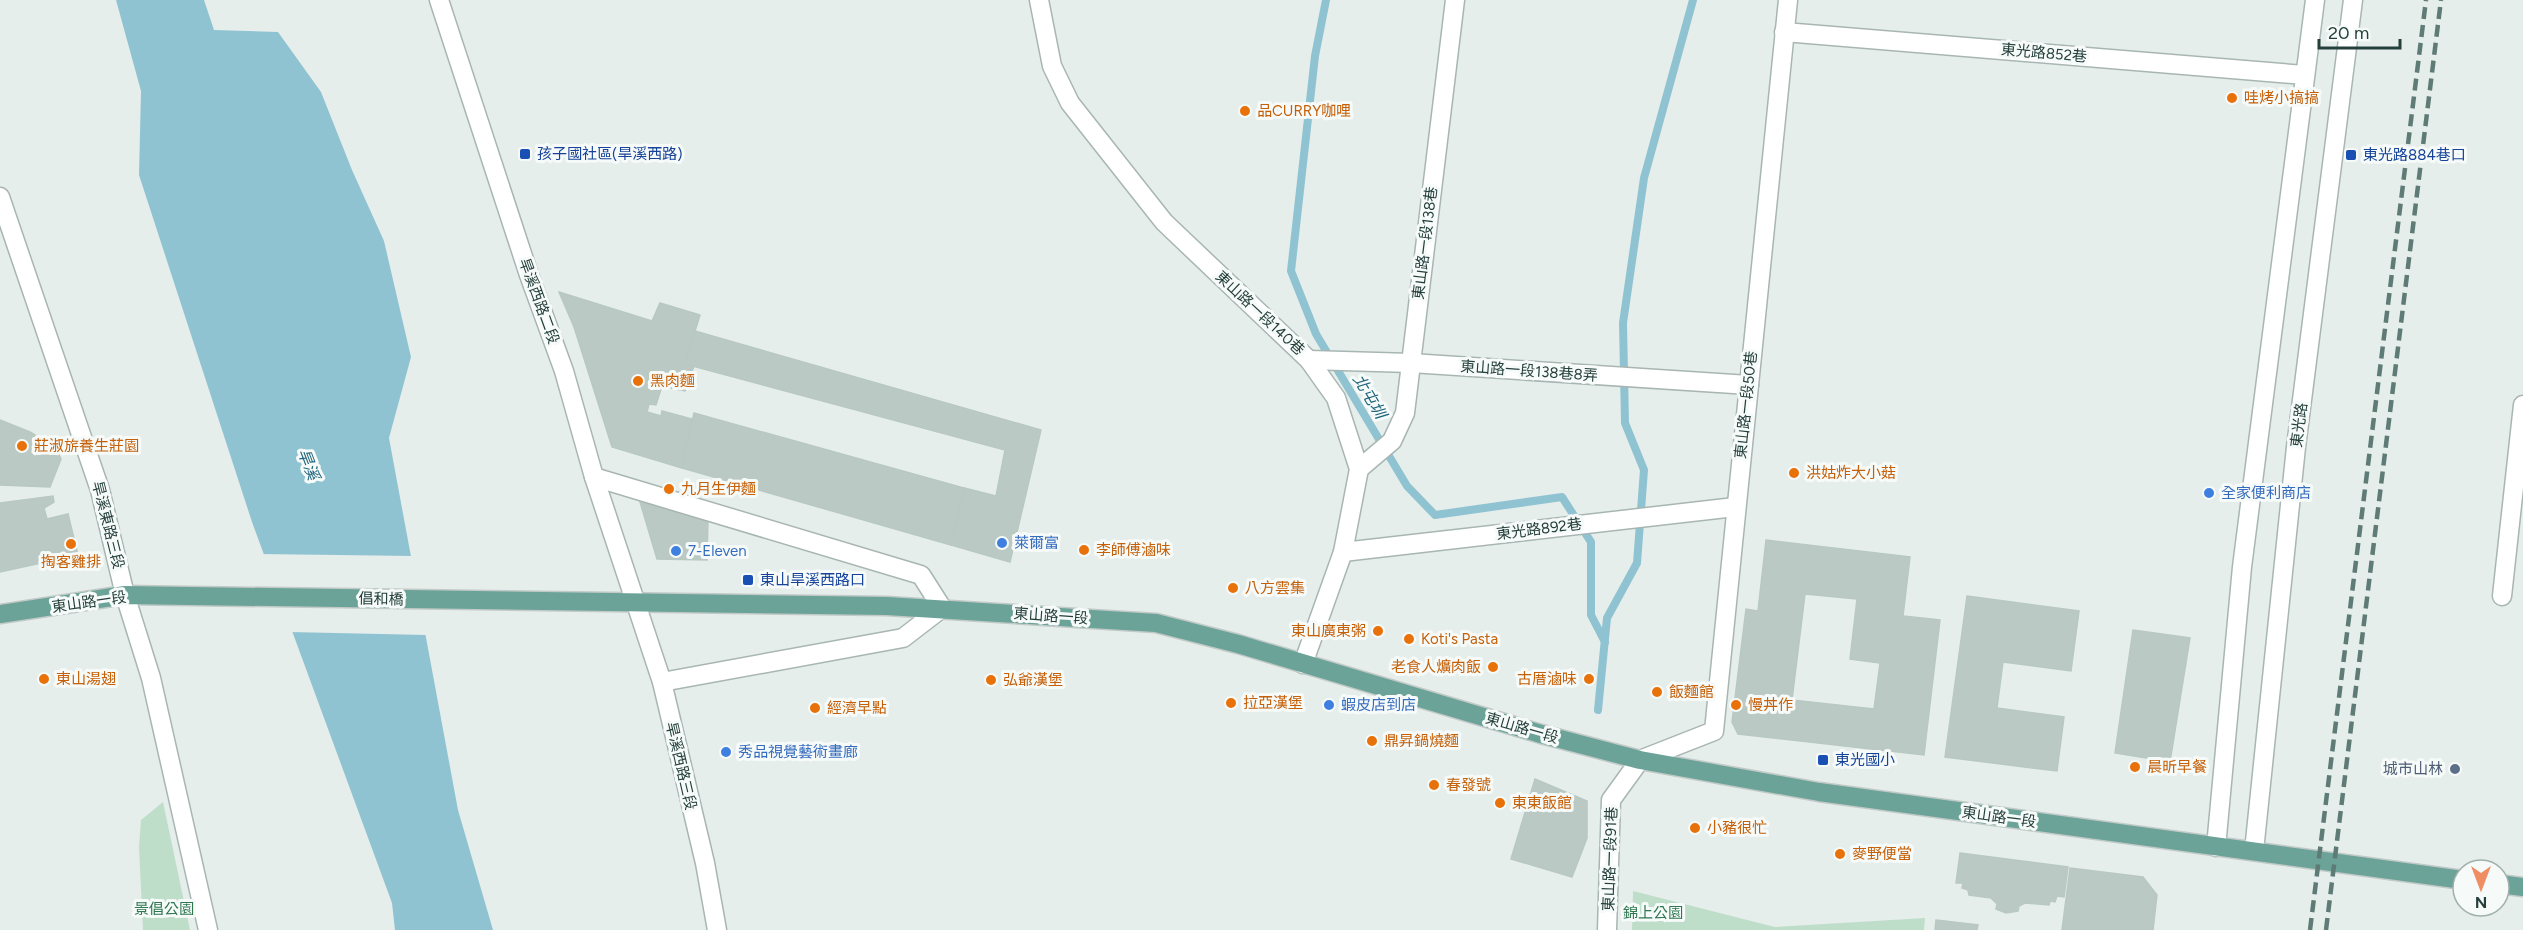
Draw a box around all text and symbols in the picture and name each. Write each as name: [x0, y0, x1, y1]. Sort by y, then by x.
scale bar: [2319, 12, 2400, 50]
text: 20 m: [2328, 22, 2369, 44]
street label: 東光路852巷: [2000, 40, 2088, 66]
place label: 哇烤小搞搞: [2244, 89, 2319, 107]
marker: 哇烤小搞搞: [2225, 91, 2239, 105]
place label: 品CURRY咖哩: [1257, 102, 1351, 120]
marker: 品CURRY咖哩: [1238, 104, 1252, 118]
place label: 孩子國社區(旱溪西路): [537, 145, 683, 163]
place label: 東光路884巷口: [2363, 146, 2466, 164]
marker: 孩子國社區(旱溪西路): [518, 147, 532, 161]
marker: 東光路884巷口: [2344, 148, 2358, 162]
street label: 東山路一段138巷: [1409, 186, 1441, 300]
street label: 旱溪西路二段: [515, 256, 563, 346]
street label: 東山路一段140巷: [1212, 267, 1308, 359]
street label: 東山路一段50巷: [1731, 350, 1761, 460]
street label: 東山路一段138巷8弄: [1460, 357, 1598, 385]
water label: 北屯圳: [1349, 371, 1391, 423]
place label: 黑肉麵: [650, 372, 695, 390]
marker: 黑肉麵: [631, 374, 645, 388]
street label: 東光路: [2287, 402, 2311, 448]
place label: 莊淑旂養生莊園: [34, 437, 139, 455]
marker: 莊淑旂養生莊園: [15, 439, 29, 453]
water label: 旱溪: [294, 446, 324, 484]
place label: 洪姑炸大小菇: [1806, 464, 1896, 482]
marker: 洪姑炸大小菇: [1787, 466, 1801, 480]
street label: 旱溪東路三段: [88, 479, 128, 571]
place label: 九月生伊麵: [681, 480, 756, 498]
marker: 九月生伊麵: [662, 482, 676, 496]
place label: 全家便利商店: [2221, 484, 2311, 502]
marker: 全家便利商店: [2202, 486, 2216, 500]
street label: 東光路892巷: [1495, 515, 1583, 543]
place label: 萊爾富: [1014, 534, 1059, 552]
marker: 萊爾富: [995, 536, 1009, 550]
marker: 掏客雞排: [64, 537, 78, 551]
place label: 李師傅滷味: [1096, 541, 1171, 559]
place label: 7-Eleven: [688, 542, 747, 560]
marker: 李師傅滷味: [1077, 543, 1091, 557]
marker: 7-Eleven: [669, 544, 683, 558]
place label: 掏客雞排: [41, 553, 101, 571]
place label: 東山旱溪西路口: [760, 571, 865, 589]
marker: 東山旱溪西路口: [741, 573, 755, 587]
place label: 八方雲集: [1245, 579, 1305, 597]
marker: 八方雲集: [1226, 581, 1240, 595]
street label: 東山路一段: [51, 588, 127, 616]
street label: 倡和橋: [358, 590, 404, 608]
street label: 東山路一段: [1013, 604, 1089, 628]
place label: 東山廣東粥: [1291, 622, 1366, 640]
marker: 東山廣東粥: [1371, 624, 1385, 638]
place label: Koti's Pasta: [1421, 630, 1498, 648]
marker: Koti's Pasta: [1402, 632, 1416, 646]
place label: 老食人爌肉飯: [1391, 658, 1481, 676]
marker: 老食人爌肉飯: [1486, 660, 1500, 674]
place label: 東山湯翅: [56, 670, 116, 688]
place label: 古厝滷味: [1517, 670, 1577, 688]
place label: 弘爺漢堡: [1003, 671, 1063, 689]
marker: 東山湯翅: [37, 672, 51, 686]
marker: 古厝滷味: [1582, 672, 1596, 686]
marker: 弘爺漢堡: [984, 673, 998, 687]
place label: 飯麵館: [1669, 683, 1714, 701]
marker: 飯麵館: [1650, 685, 1664, 699]
place label: 拉亞漢堡: [1243, 694, 1303, 712]
marker: 拉亞漢堡: [1224, 696, 1238, 710]
place label: 蝦皮店到店: [1341, 696, 1416, 714]
place label: 慢丼作: [1748, 696, 1793, 714]
marker: 蝦皮店到店: [1322, 698, 1336, 712]
marker: 慢丼作: [1729, 698, 1743, 712]
place label: 經濟早點: [827, 699, 887, 717]
marker: 經濟早點: [808, 701, 822, 715]
street label: 東山路一段: [1483, 709, 1561, 747]
street label: 旱溪西路三段: [662, 720, 700, 812]
place label: 鼎昇鍋燒麵: [1384, 732, 1459, 750]
marker: 鼎昇鍋燒麵: [1365, 734, 1379, 748]
place label: 秀品視覺藝術畫廊: [738, 743, 858, 761]
marker: 秀品視覺藝術畫廊: [719, 745, 733, 759]
place label: 東光國小: [1835, 751, 1895, 769]
marker: 東光國小: [1816, 753, 1830, 767]
place label: 晨昕早餐: [2147, 758, 2207, 776]
marker: 晨昕早餐: [2128, 760, 2142, 774]
place label: 城市山林: [2383, 760, 2443, 778]
marker: 城市山林: [2448, 762, 2462, 776]
place label: 春發號: [1446, 776, 1491, 794]
marker: 春發號: [1427, 778, 1441, 792]
place label: 東東飯館: [1512, 794, 1572, 812]
marker: 東東飯館: [1493, 796, 1507, 810]
street label: 東山路一段: [1961, 803, 2037, 831]
street label: 東山路一段91巷: [1599, 806, 1621, 912]
place label: 小豬很忙: [1707, 819, 1767, 837]
marker: 小豬很忙: [1688, 821, 1702, 835]
place label: 麥野便當: [1852, 845, 1912, 863]
marker: 麥野便當: [1833, 847, 1847, 861]
north arrow: [2451, 858, 2511, 918]
text: N: [2475, 893, 2487, 912]
park label: 景倡公園: [134, 900, 194, 918]
park label: 錦上公園: [1623, 904, 1683, 922]

